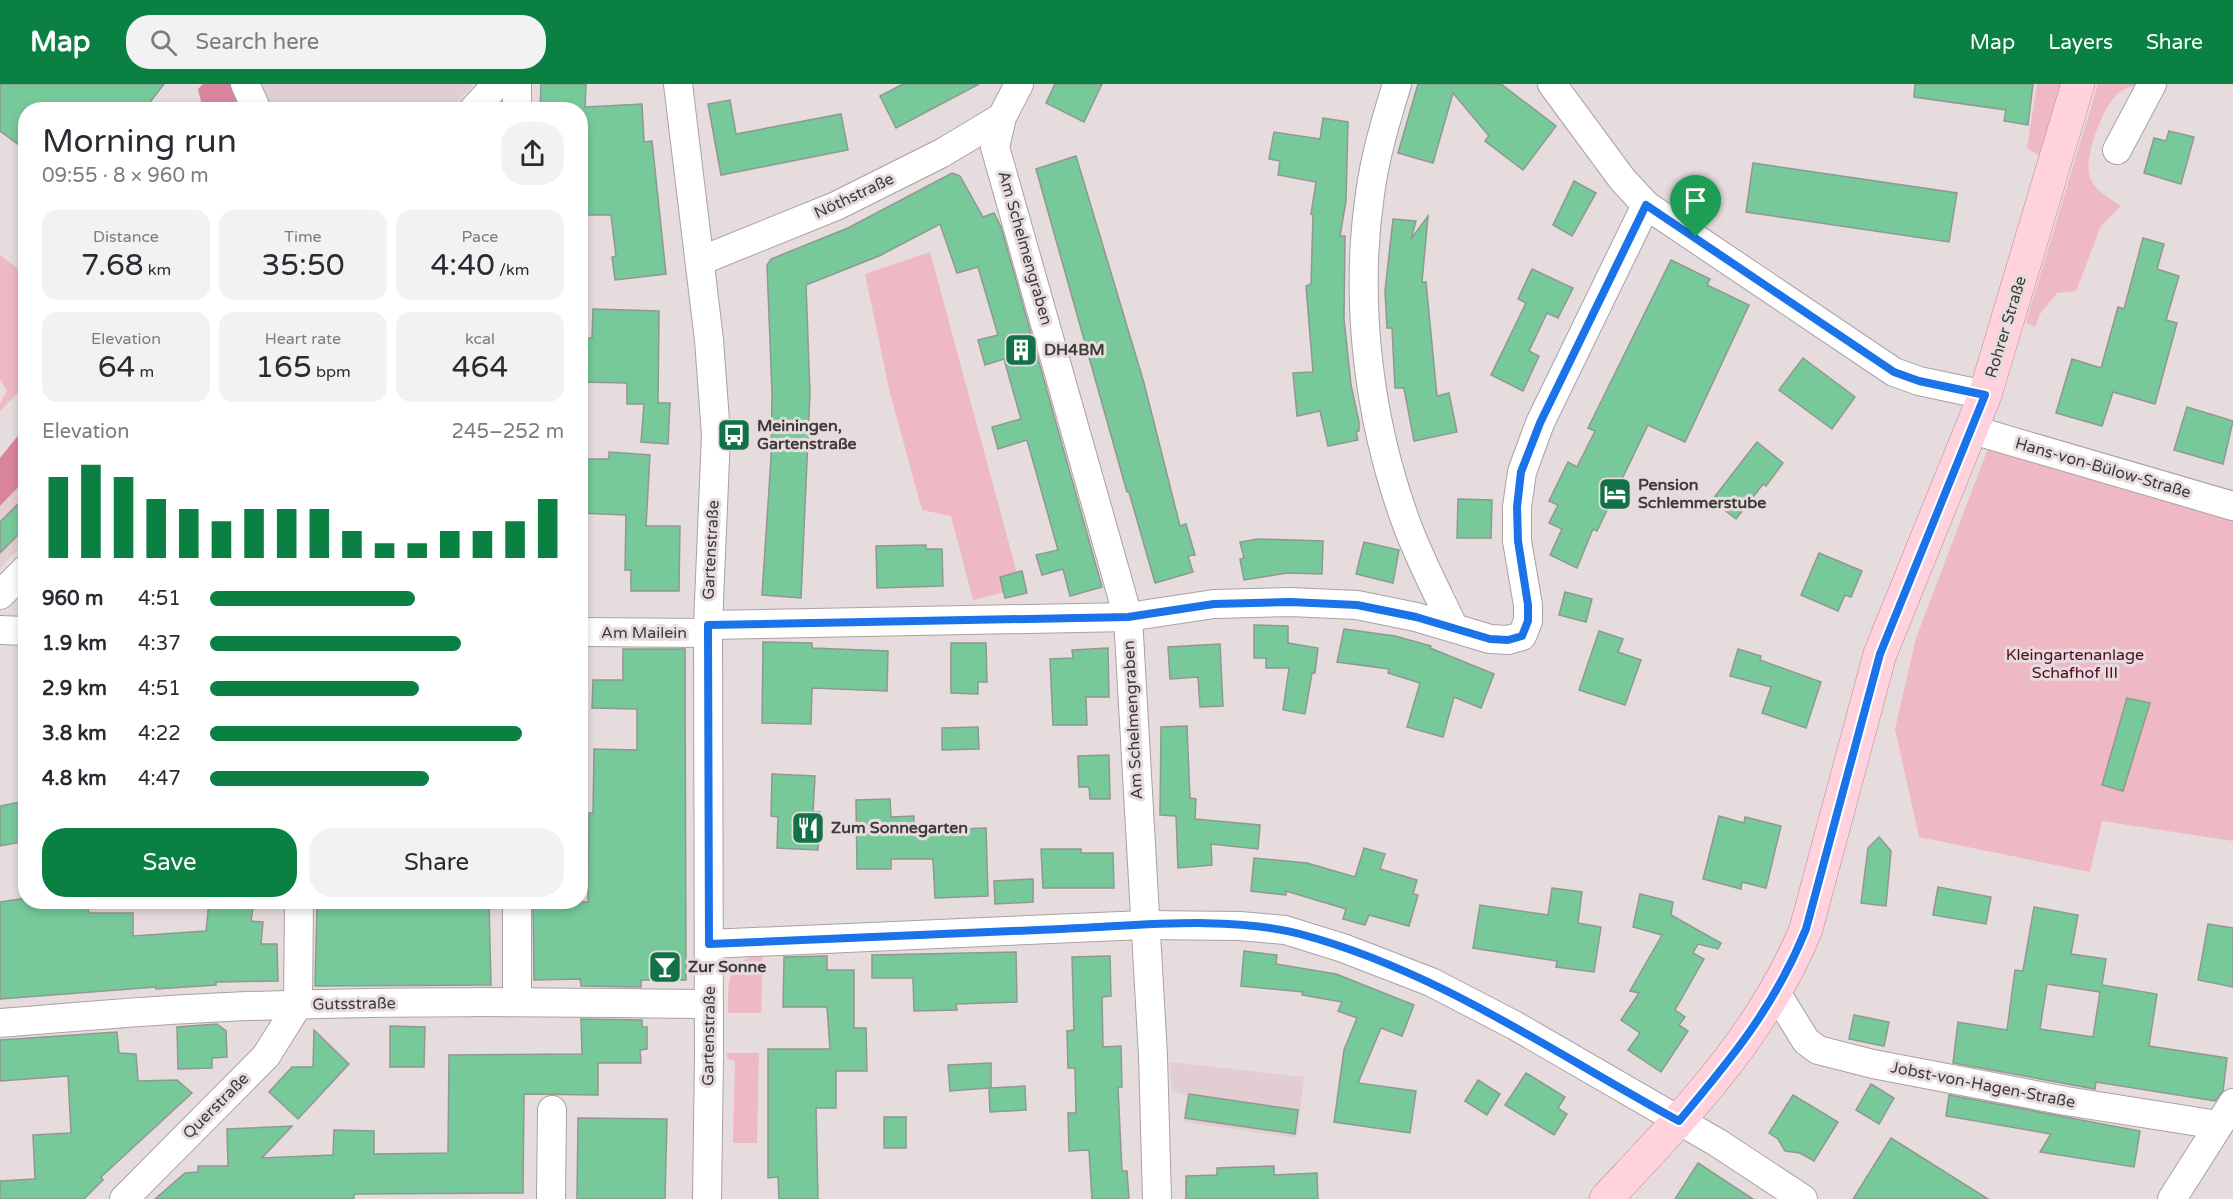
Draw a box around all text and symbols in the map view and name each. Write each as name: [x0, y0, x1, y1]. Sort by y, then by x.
search box: [126, 15, 546, 69]
text: Map: [30, 25, 90, 59]
icon: search: [147, 26, 180, 59]
text: Search here: [195, 29, 319, 55]
text: Map: [1970, 30, 2015, 55]
text: Layers: [2048, 30, 2113, 55]
text: Share: [2146, 30, 2203, 55]
text: Morning run: [42, 122, 237, 161]
button: share: [501, 122, 564, 185]
text: 09:55 · 8 × 960 m: [42, 164, 209, 188]
street label: Nöthstraße: [811, 169, 897, 223]
street label: Am Schelmengraben: [993, 169, 1057, 327]
pin: [1670, 175, 1721, 237]
icon: arrive: [1679, 184, 1712, 217]
text: Distance: [93, 227, 159, 247]
text: Time: [284, 227, 322, 247]
text: Pace: [462, 227, 498, 247]
text: 7.68: [81, 247, 144, 284]
text: 35:50: [261, 247, 345, 284]
text: 4:40: [431, 247, 495, 284]
text: km: [144, 260, 171, 280]
text: /km: [495, 260, 529, 280]
street label: Rohrer Straße: [1981, 274, 2031, 380]
text: Elevation: [91, 329, 161, 349]
text: Heart rate: [265, 329, 341, 349]
text: kcal: [465, 329, 495, 349]
building icon: DH4BM: [1003, 332, 1039, 368]
place label: DH4BM: [1044, 340, 1105, 360]
text: 64: [98, 349, 135, 386]
text: 165: [255, 349, 312, 386]
text: 464: [452, 349, 508, 386]
text: m: [135, 362, 154, 382]
text: bpm: [312, 362, 351, 382]
place label: Meiningen, Gartenstraße: [757, 416, 857, 454]
bus stop icon: Meiningen, Gartenstraße: [716, 417, 752, 453]
text: Elevation: [42, 420, 129, 444]
text: 245–252 m: [451, 420, 564, 444]
street label: Hans-von-Bülow-Straße: [2013, 433, 2193, 503]
place label: Pension Schlemmerstube: [1638, 475, 1766, 513]
hotel icon: Pension Schlemmerstube: [1597, 476, 1633, 512]
street label: Gartenstraße: [698, 500, 724, 600]
text: 960 m: [42, 587, 103, 611]
text: 4:51: [138, 587, 181, 611]
street label: Am Mailein: [601, 623, 687, 643]
text: 1.9 km: [42, 632, 107, 656]
text: 4:37: [138, 632, 181, 656]
street label: Am Schelmengraben: [1119, 640, 1147, 800]
park label: Kleingartenanlage Schafhof III: [2006, 645, 2144, 683]
text: 2.9 km: [42, 677, 107, 701]
text: 4:51: [138, 677, 181, 701]
text: 3.8 km: [42, 722, 107, 746]
text: 4:22: [138, 722, 181, 746]
text: 4.8 km: [42, 767, 107, 791]
text: 4:47: [138, 767, 181, 791]
restaurant icon: Zum Sonnegarten: [790, 810, 826, 846]
place label: Zum Sonnegarten: [831, 818, 968, 838]
button: Save: [42, 828, 297, 897]
button: Share: [309, 828, 564, 897]
bar icon: Zur Sonne: [647, 949, 683, 985]
place label: Zur Sonne: [688, 957, 766, 977]
street label: Gartenstraße: [698, 986, 720, 1086]
street label: Gutsstraße: [312, 993, 396, 1015]
street label: Jobst-von-Hagen-Straße: [1889, 1057, 2077, 1113]
street label: Querstraße: [179, 1069, 253, 1143]

